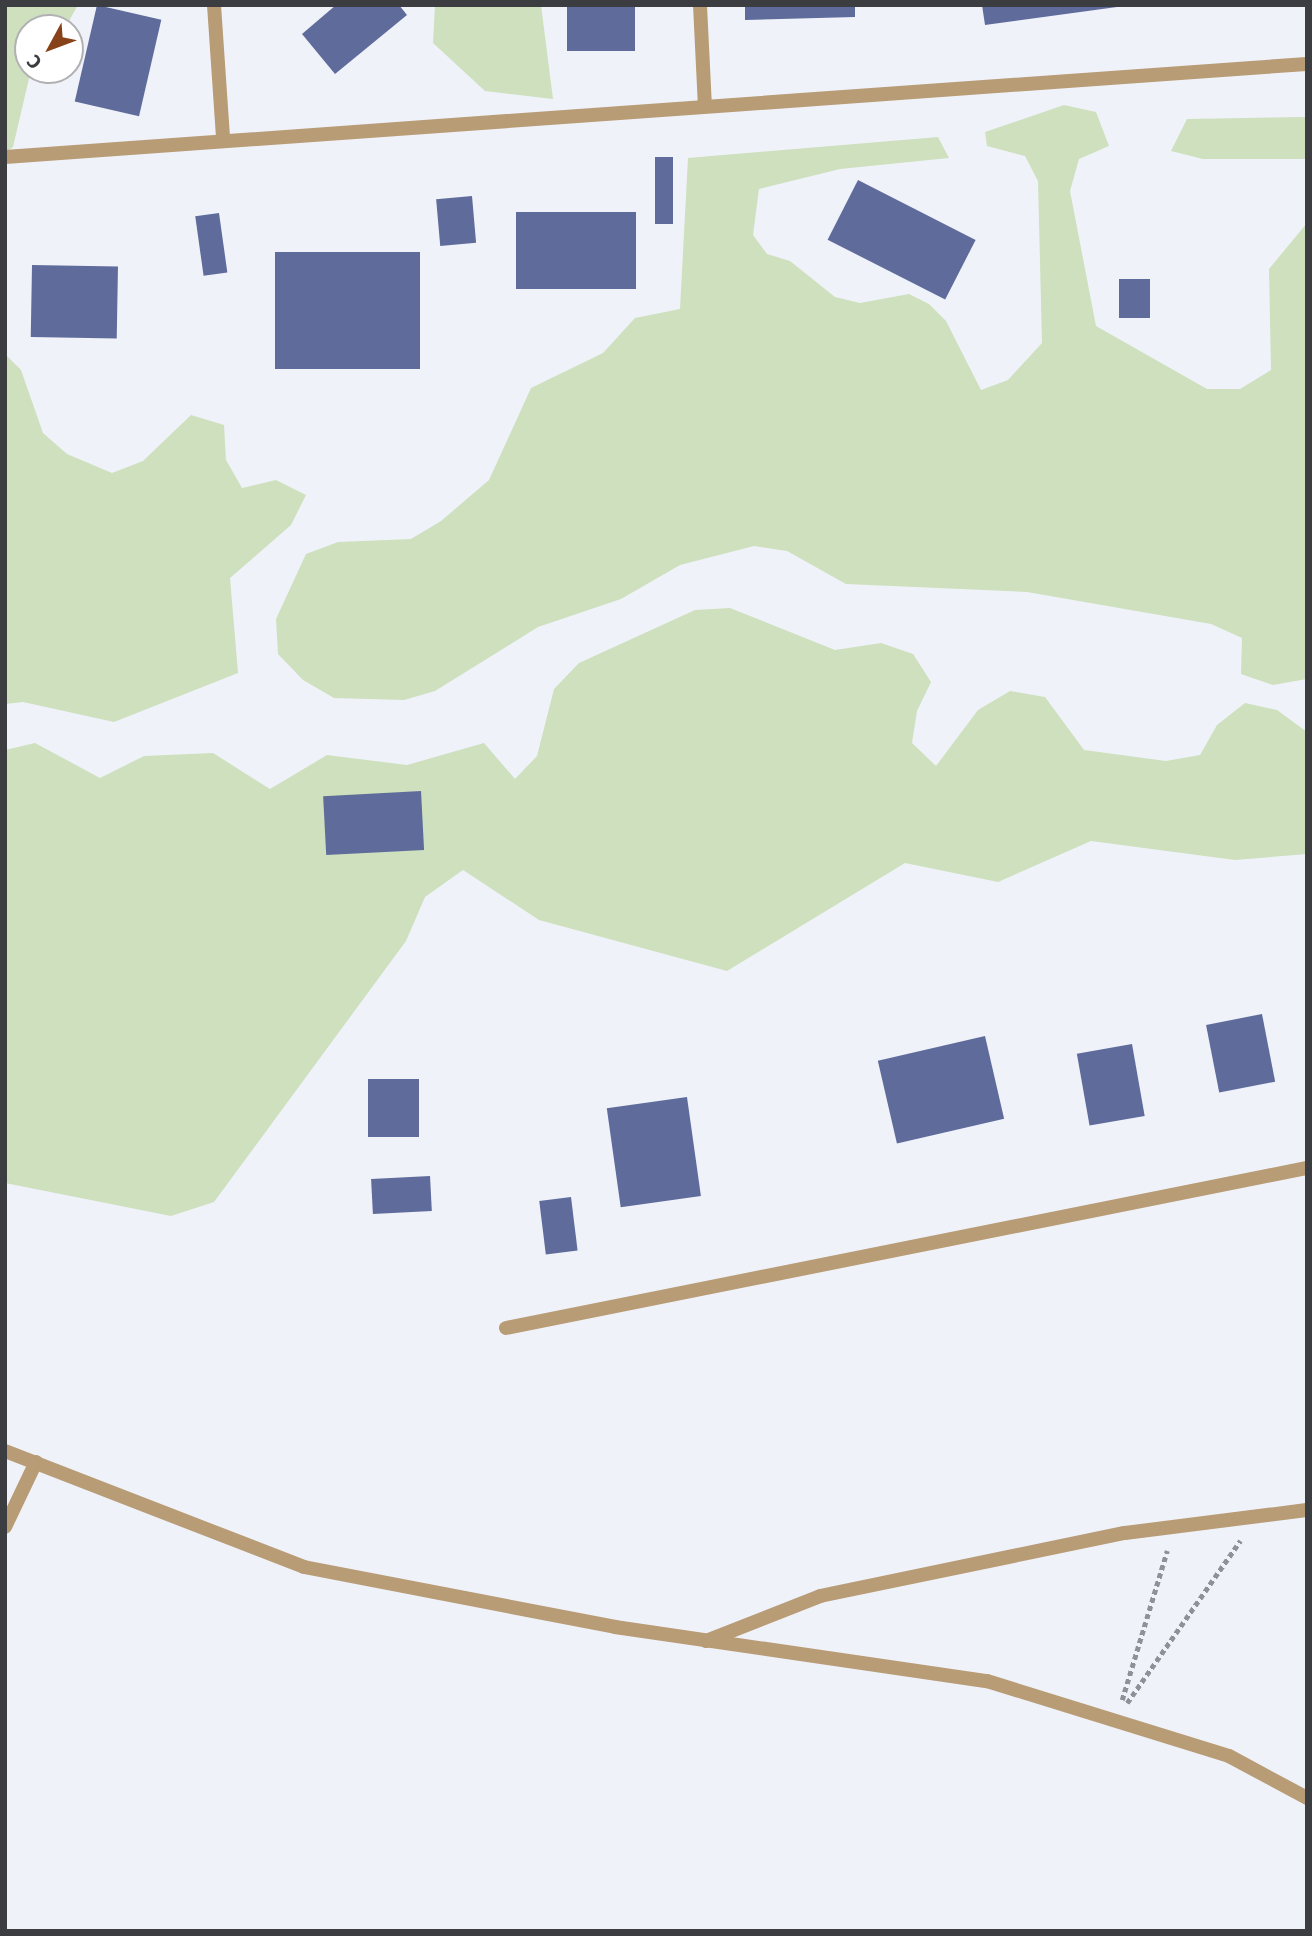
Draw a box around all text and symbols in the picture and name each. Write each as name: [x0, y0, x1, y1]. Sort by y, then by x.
north arrow: [14, 14, 84, 84]
text: С: [22, 50, 47, 73]

